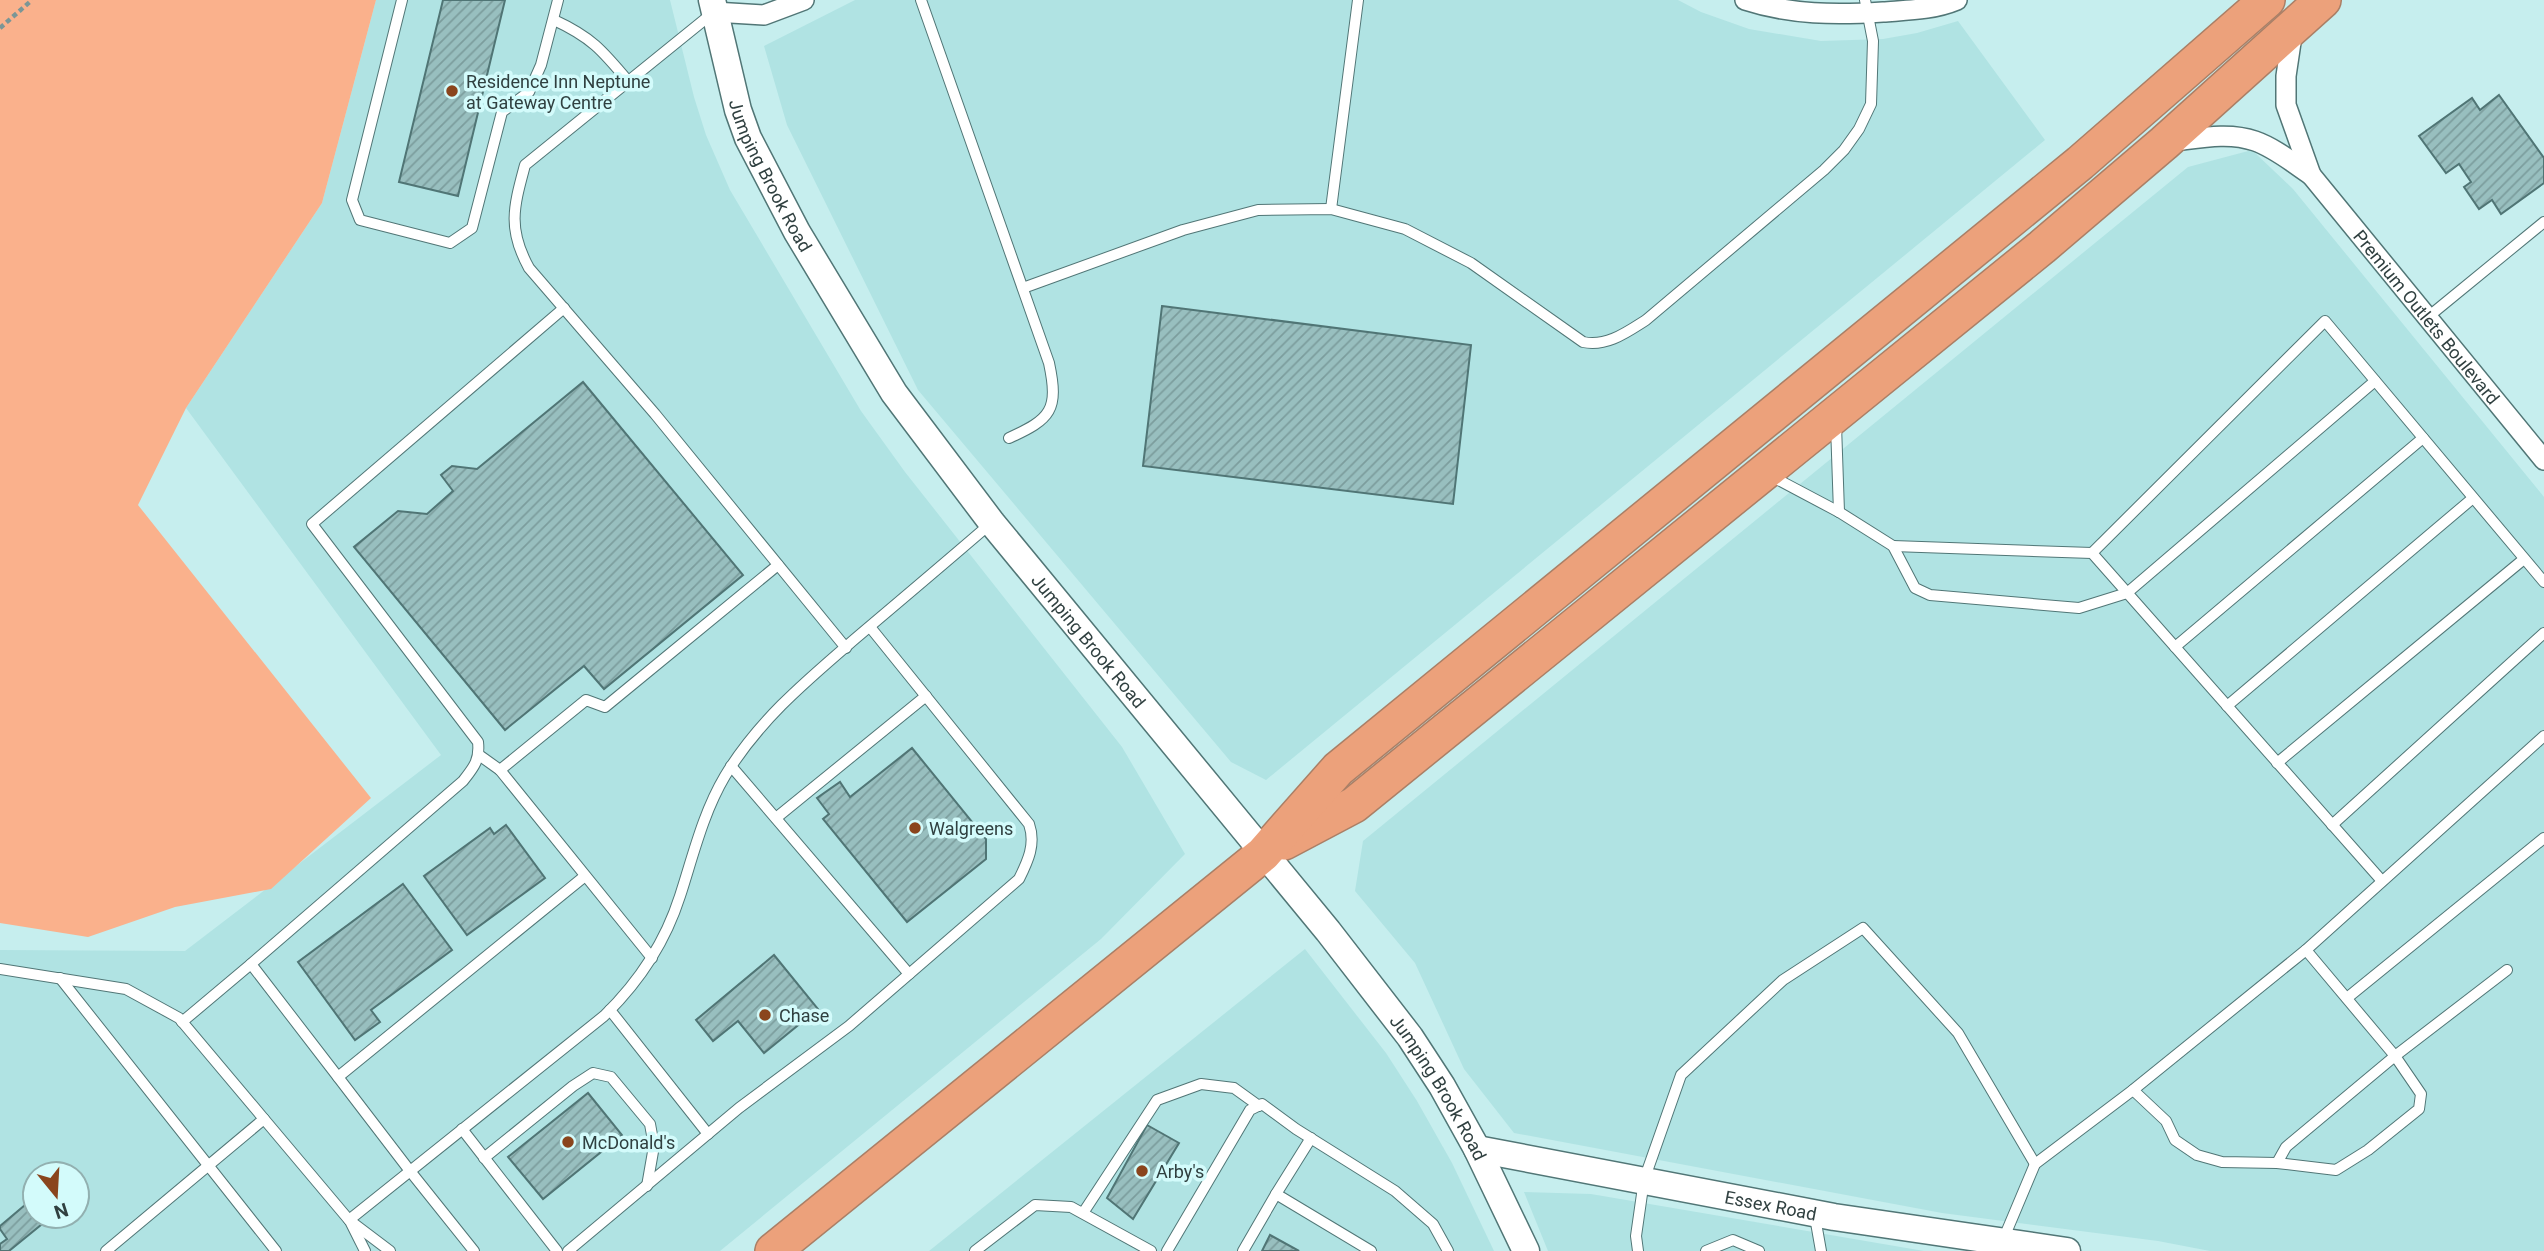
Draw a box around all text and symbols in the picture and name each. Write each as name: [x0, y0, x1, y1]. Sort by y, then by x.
place label: Residence Inn Neptune at Gateway Centre: [466, 71, 650, 113]
marker: Residence Inn Neptune at Gateway Centre: [444, 83, 460, 99]
street label: Jumping Brook Road: [725, 97, 817, 255]
street label: Premium Outlets Boulevard: [2350, 225, 2504, 408]
street label: Jumping Brook Road: [1028, 569, 1150, 712]
place label: Walgreens: [929, 818, 1013, 839]
marker: Walgreens: [907, 820, 923, 836]
place label: Chase: [779, 1005, 829, 1026]
marker: Chase: [757, 1007, 773, 1023]
street label: Jumping Brook Road: [1386, 1010, 1491, 1163]
place label: McDonald's: [582, 1132, 675, 1153]
marker: McDonald's: [560, 1134, 576, 1150]
north arrow: [21, 1160, 91, 1230]
place label: Arby's: [1156, 1161, 1204, 1182]
marker: Arby's: [1134, 1163, 1150, 1179]
street label: Essex Road: [1723, 1186, 1818, 1224]
text: N: [51, 1198, 71, 1224]

